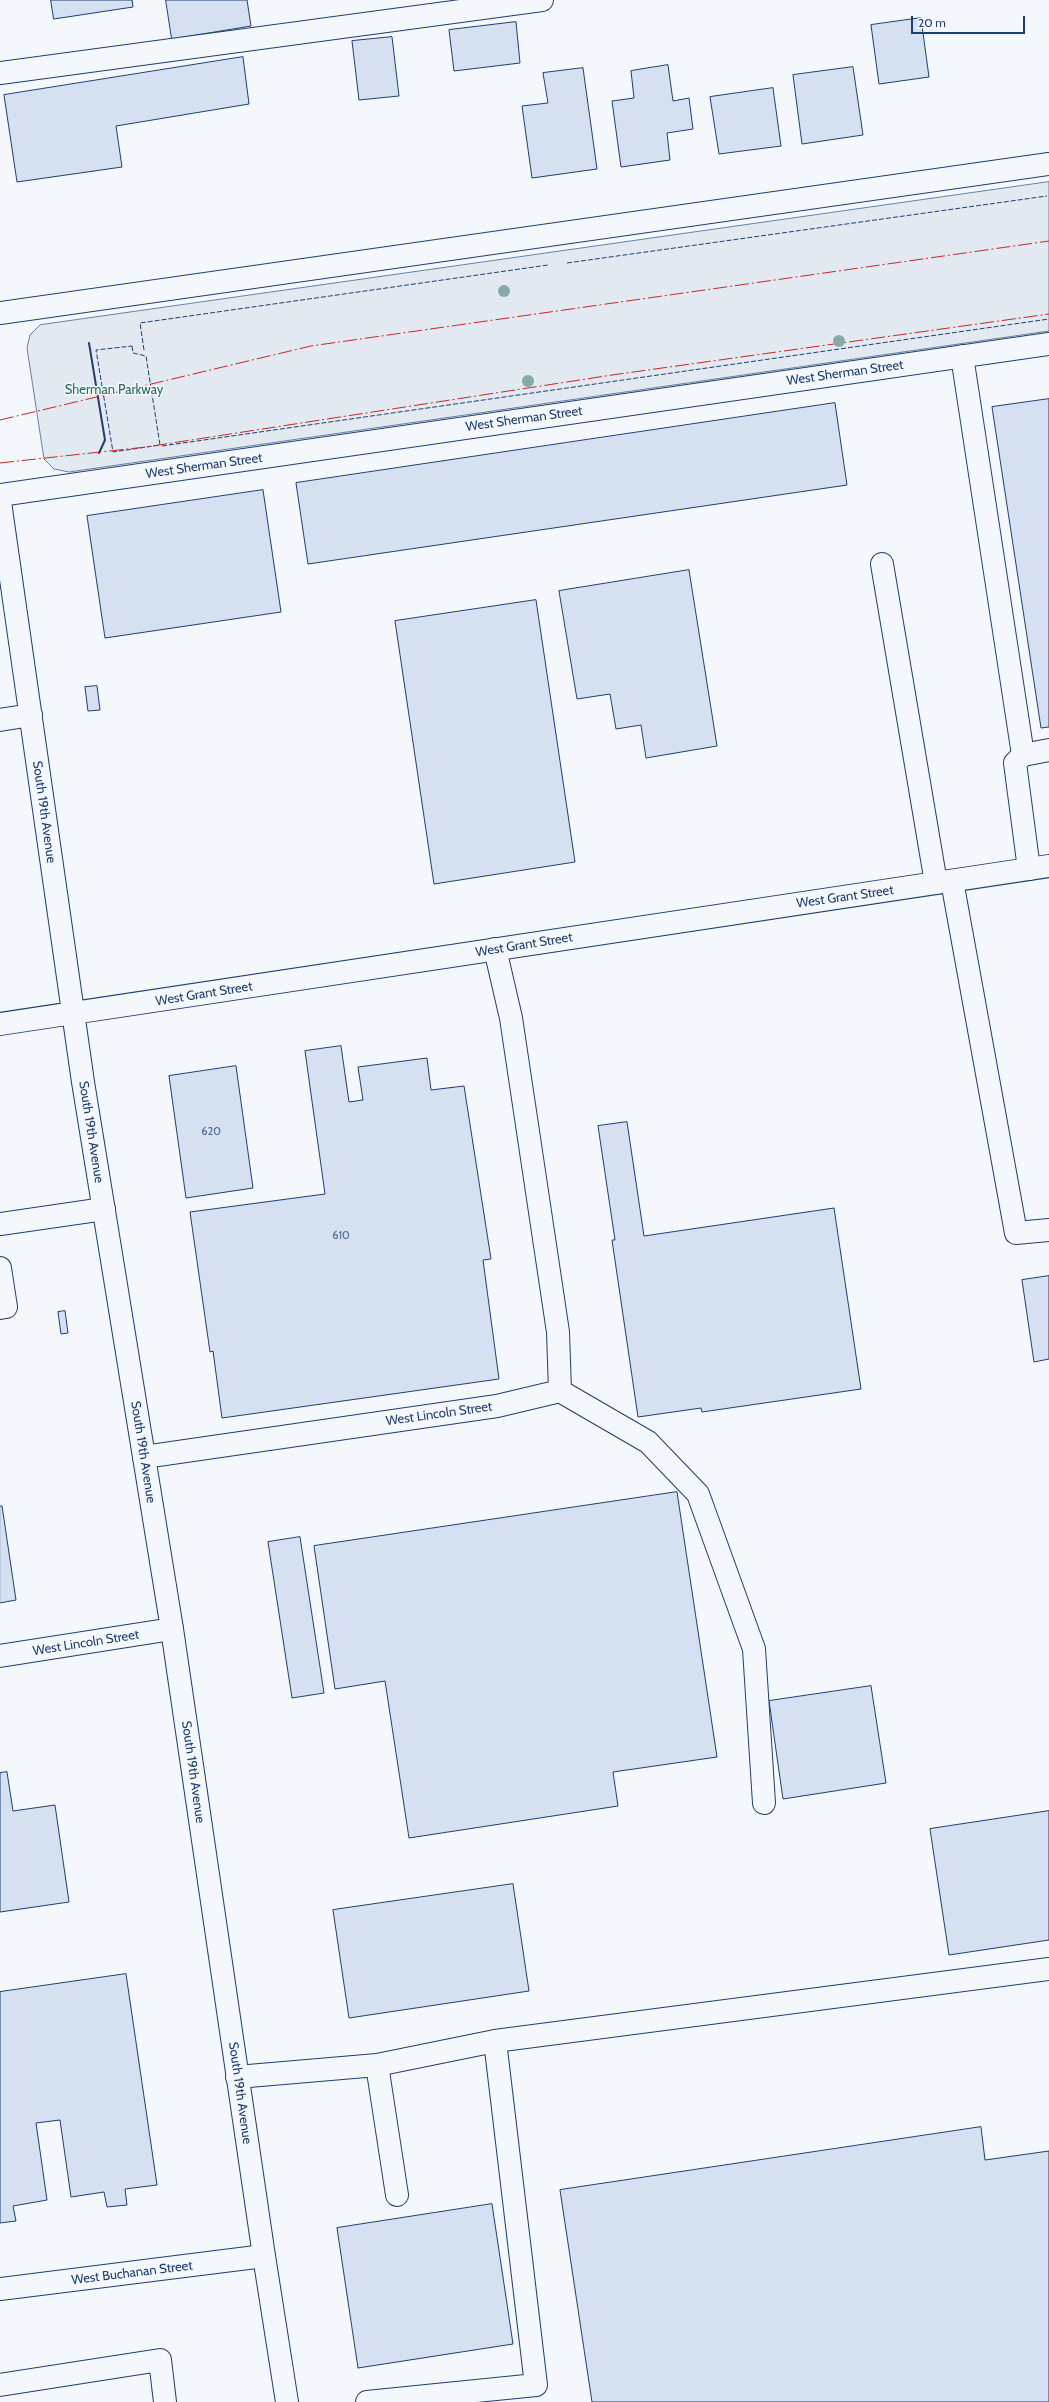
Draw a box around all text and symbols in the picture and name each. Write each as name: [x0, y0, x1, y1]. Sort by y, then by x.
scale bar: [913, 8, 1027, 34]
text: 20 m: [918, 15, 946, 30]
street label: West Sherman Street: [786, 357, 904, 389]
park label: Sherman Parkway: [65, 382, 163, 398]
street label: West Sherman Street: [465, 403, 583, 435]
street label: West Sherman Street: [145, 450, 263, 482]
street label: South 19th Avenue: [29, 760, 59, 864]
street label: West Grant Street: [795, 882, 895, 912]
street label: West Grant Street: [474, 930, 574, 960]
street label: West Grant Street: [154, 979, 254, 1009]
street label: South 19th Avenue: [75, 1080, 107, 1184]
house number: 620: [201, 1125, 221, 1139]
house number: 610: [332, 1229, 350, 1243]
street label: West Lincoln Street: [385, 1399, 493, 1429]
street label: South 19th Avenue: [127, 1400, 159, 1504]
street label: West Lincoln Street: [32, 1627, 140, 1659]
street label: South 19th Avenue: [178, 1720, 208, 1824]
street label: South 19th Avenue: [225, 2041, 255, 2145]
street label: West Buchanan Street: [71, 2258, 193, 2288]

